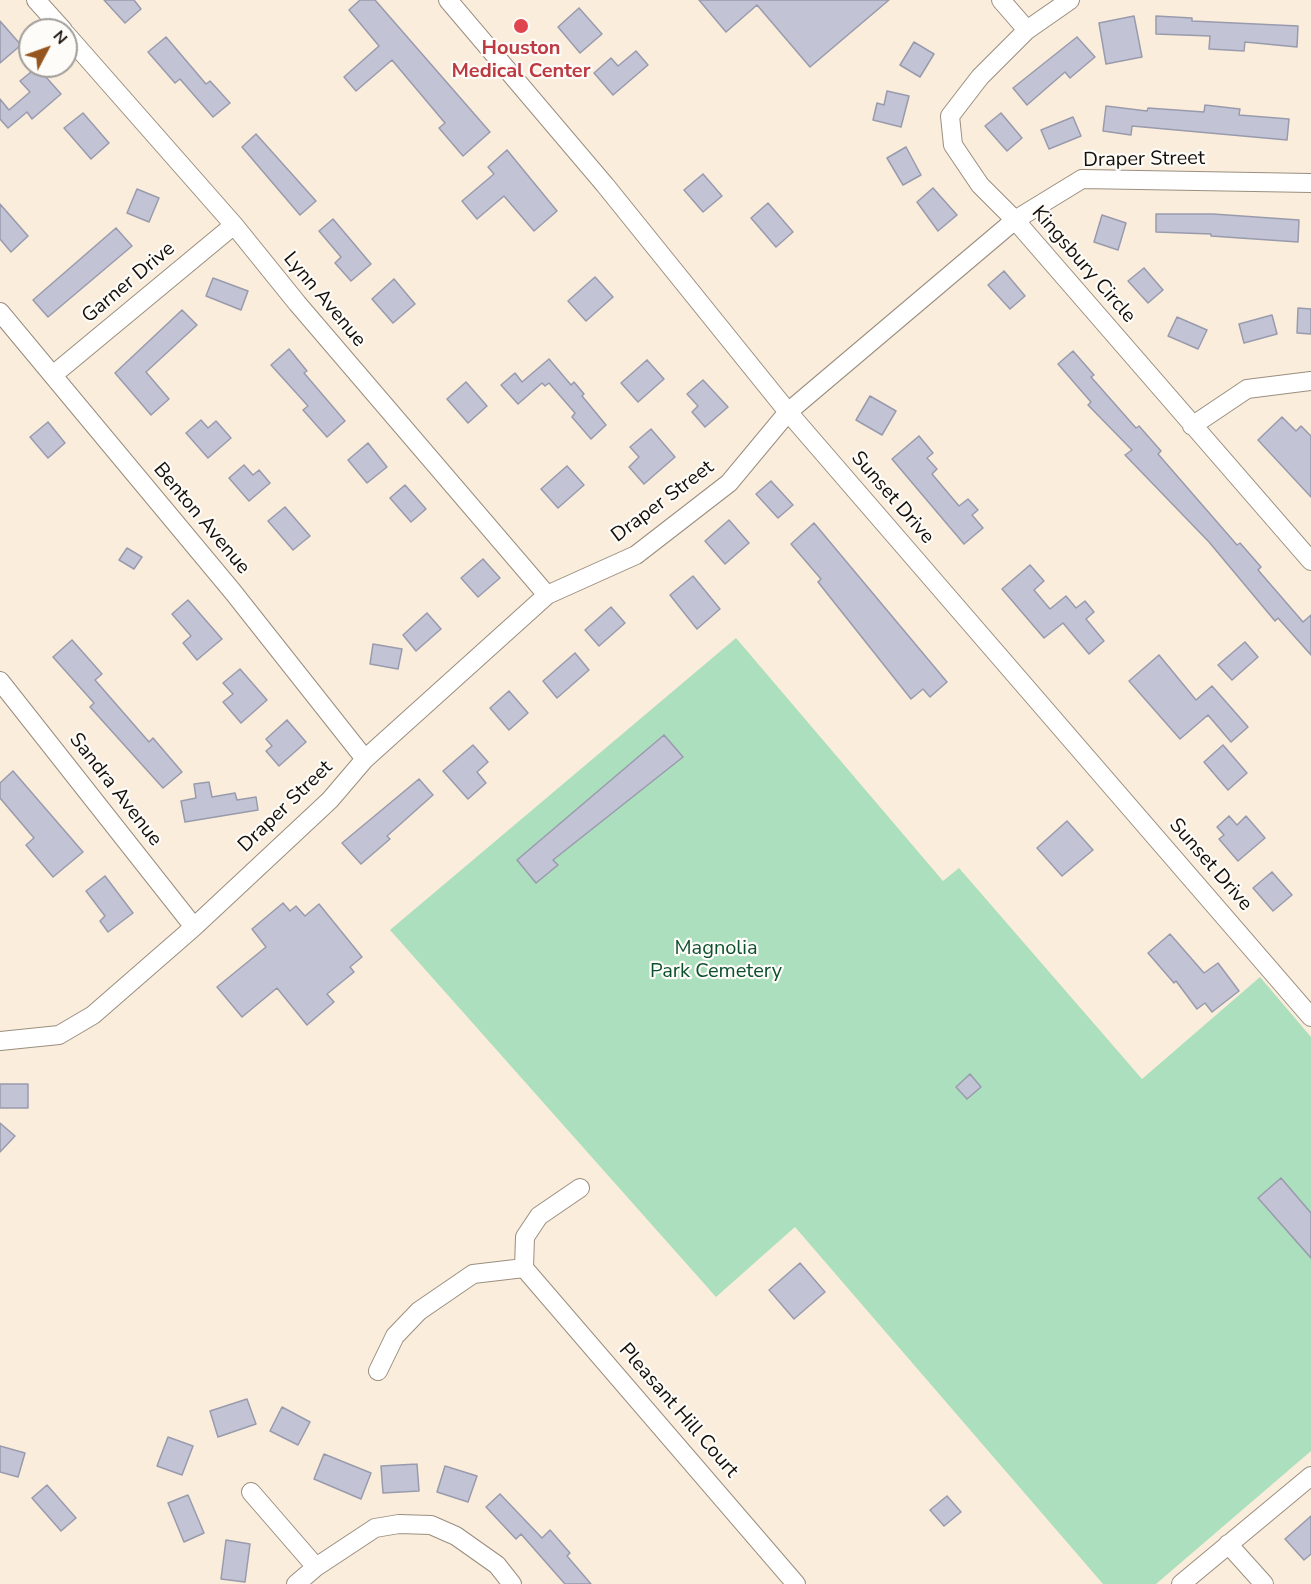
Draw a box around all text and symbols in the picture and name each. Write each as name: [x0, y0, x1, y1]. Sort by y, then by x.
marker: Houston Medical Center: [512, 17, 530, 35]
north arrow: [18, 18, 78, 78]
text: N: [48, 26, 72, 49]
place label: Houston Medical Center: [451, 37, 591, 84]
street label: Draper Street: [1083, 147, 1205, 173]
street label: Kingsbury Circle: [1026, 202, 1140, 328]
street label: Garner Drive: [78, 237, 180, 329]
street label: Lynn Avenue: [277, 248, 371, 352]
street label: Sunset Drive: [845, 447, 939, 549]
street label: Draper Street: [607, 456, 719, 548]
street label: Benton Avenue: [147, 458, 255, 580]
street label: Sandra Avenue: [63, 729, 167, 851]
street label: Draper Street: [234, 756, 338, 858]
street label: Sunset Drive: [1163, 814, 1257, 916]
park label: Magnolia Park Cemetery: [650, 937, 782, 984]
street label: Pleasant Hill Court: [613, 1339, 743, 1483]

